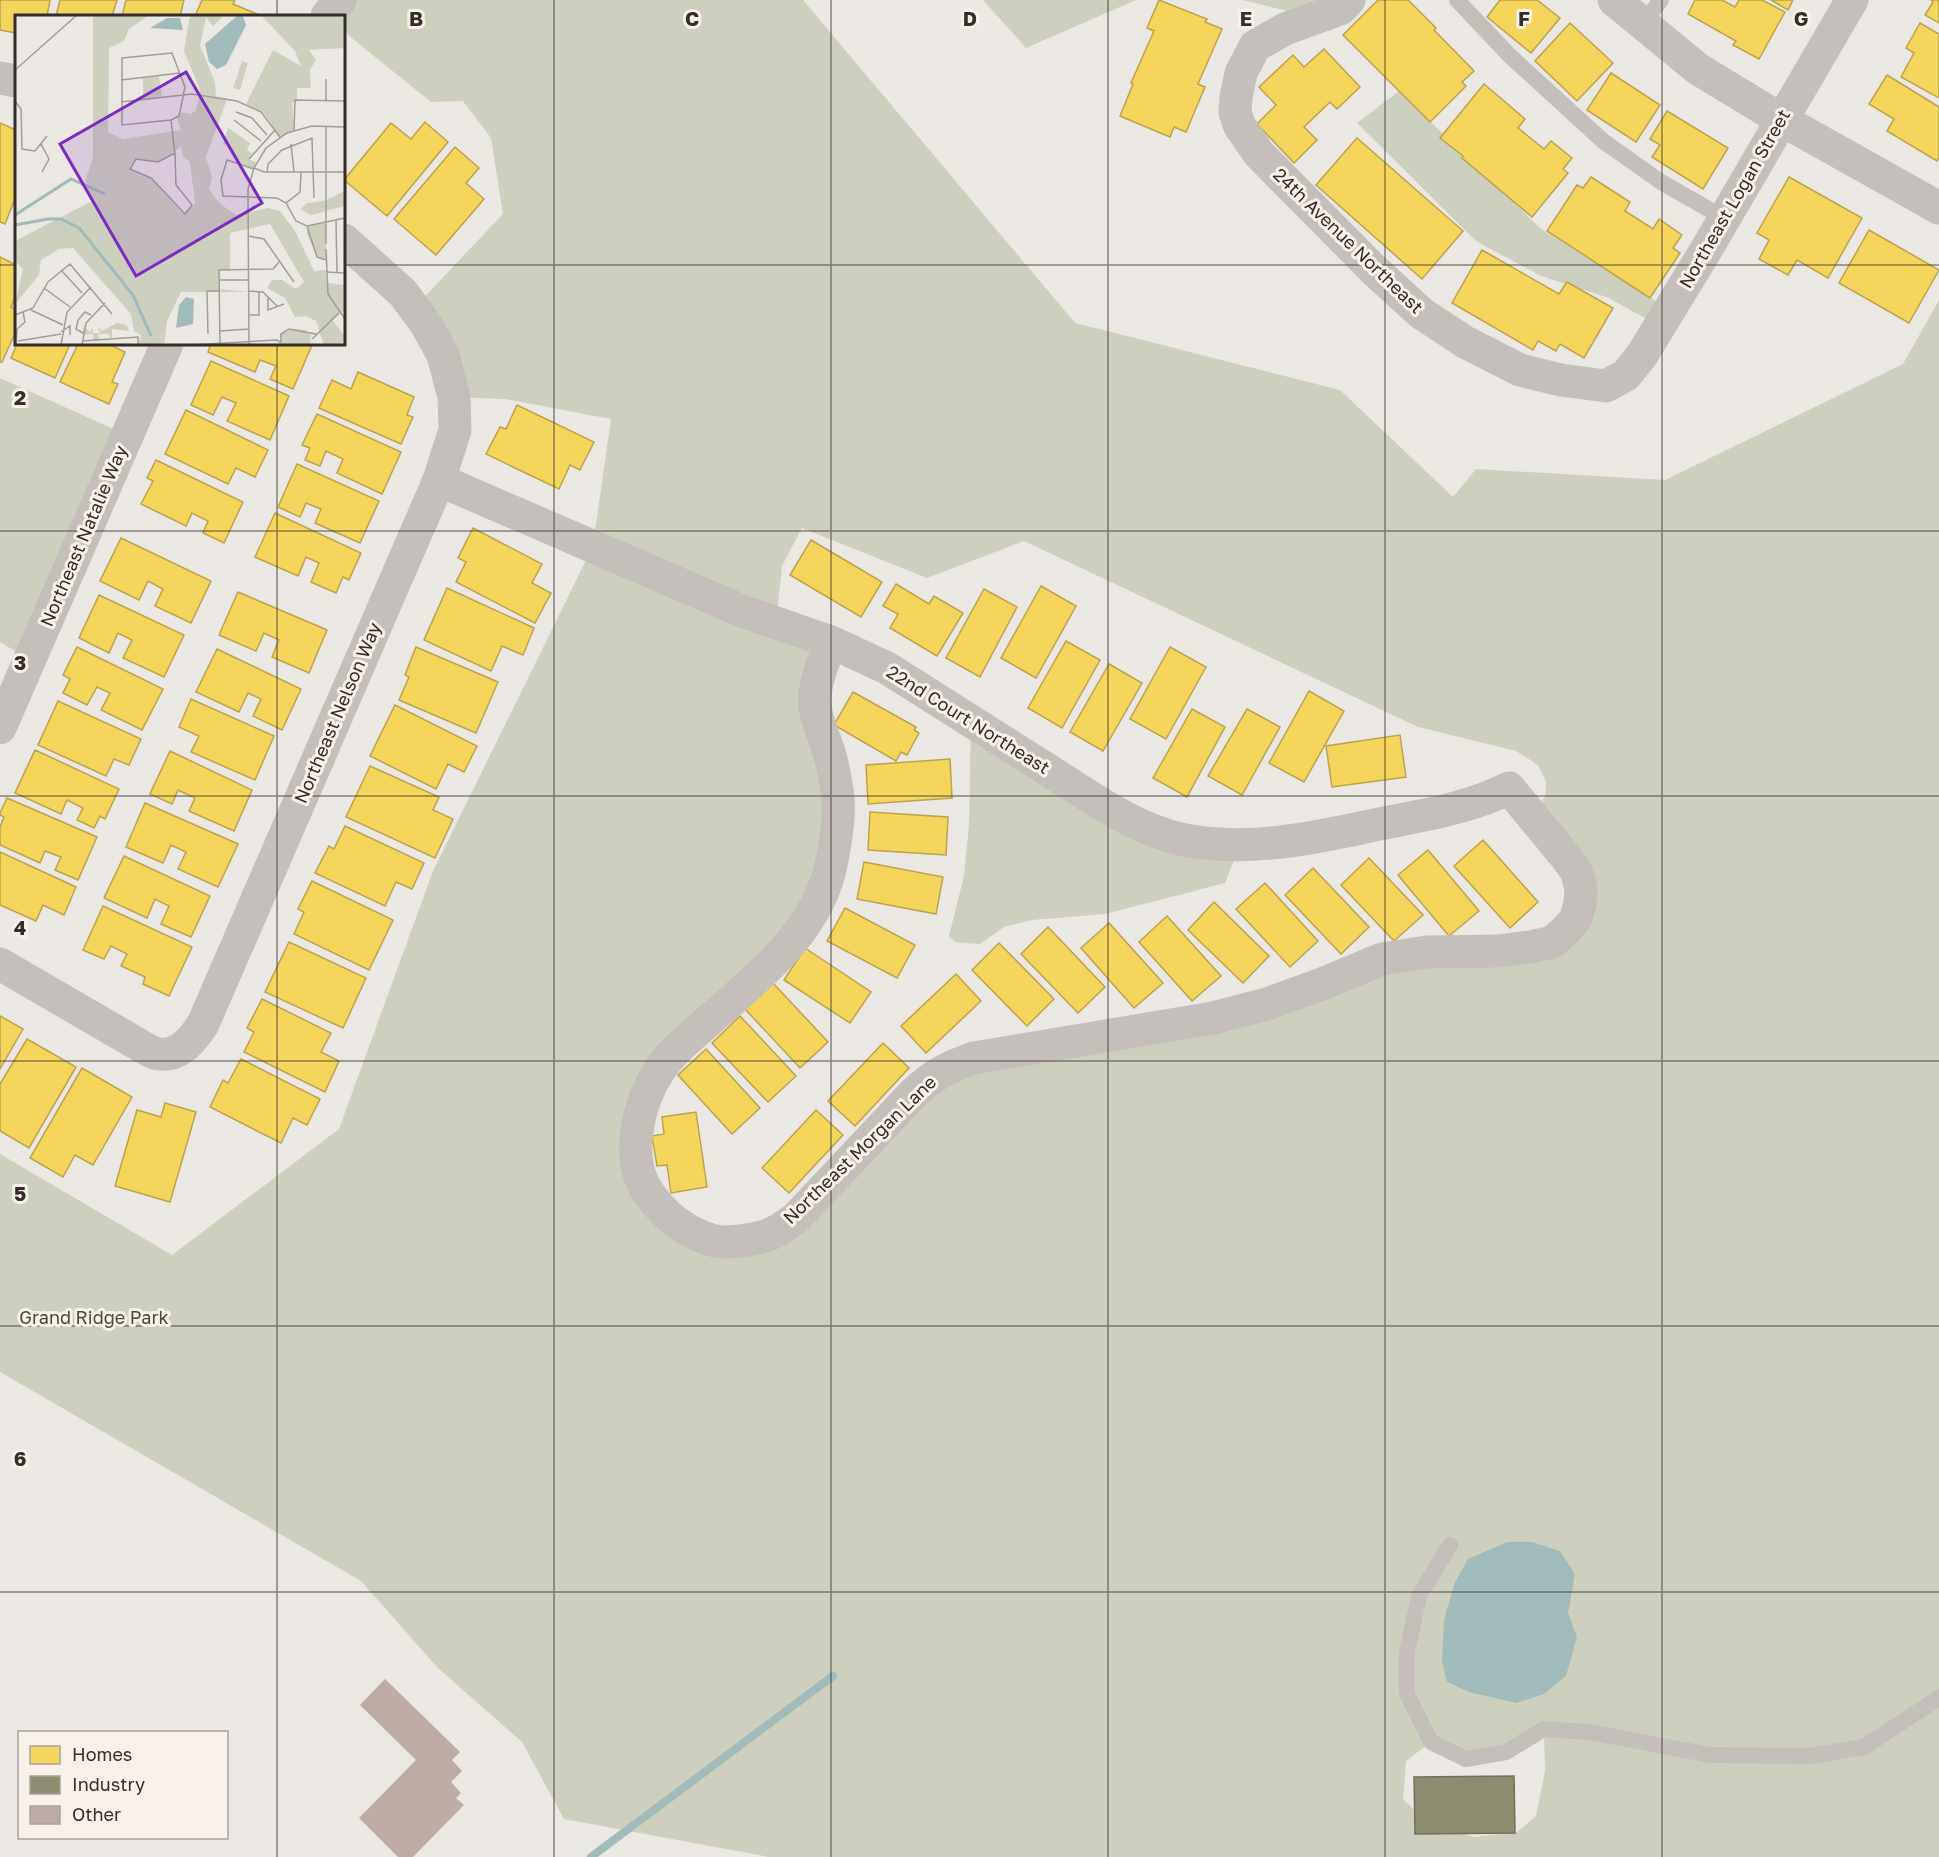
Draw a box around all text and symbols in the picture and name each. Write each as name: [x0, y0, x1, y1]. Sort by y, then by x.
text: B: [409, 6, 423, 30]
text: C: [685, 6, 699, 30]
text: D: [963, 6, 977, 30]
text: E: [1240, 6, 1252, 30]
text: F: [1518, 6, 1530, 30]
text: G: [1794, 6, 1808, 30]
inset map: [15, 15, 345, 345]
street label: Northeast Logan Street: [1674, 105, 1794, 292]
street label: 24th Avenue Northeast: [1269, 163, 1428, 318]
text: 2: [14, 385, 26, 409]
street label: Northeast Natalie Way: [35, 442, 131, 630]
street label: Northeast Nelson Way: [289, 619, 385, 806]
text: 3: [14, 650, 26, 674]
street label: 22nd Court Northeast: [883, 660, 1054, 778]
text: 4: [14, 915, 26, 939]
street label: Northeast Morgan Lane: [778, 1071, 940, 1228]
text: 5: [14, 1181, 26, 1205]
park label: Grand Ridge Park: [19, 1306, 169, 1328]
text: 6: [14, 1446, 26, 1470]
legend: [18, 1731, 228, 1839]
text: Homes: [72, 1743, 132, 1765]
text: Industry: [72, 1773, 145, 1795]
text: Other: [72, 1803, 121, 1825]

